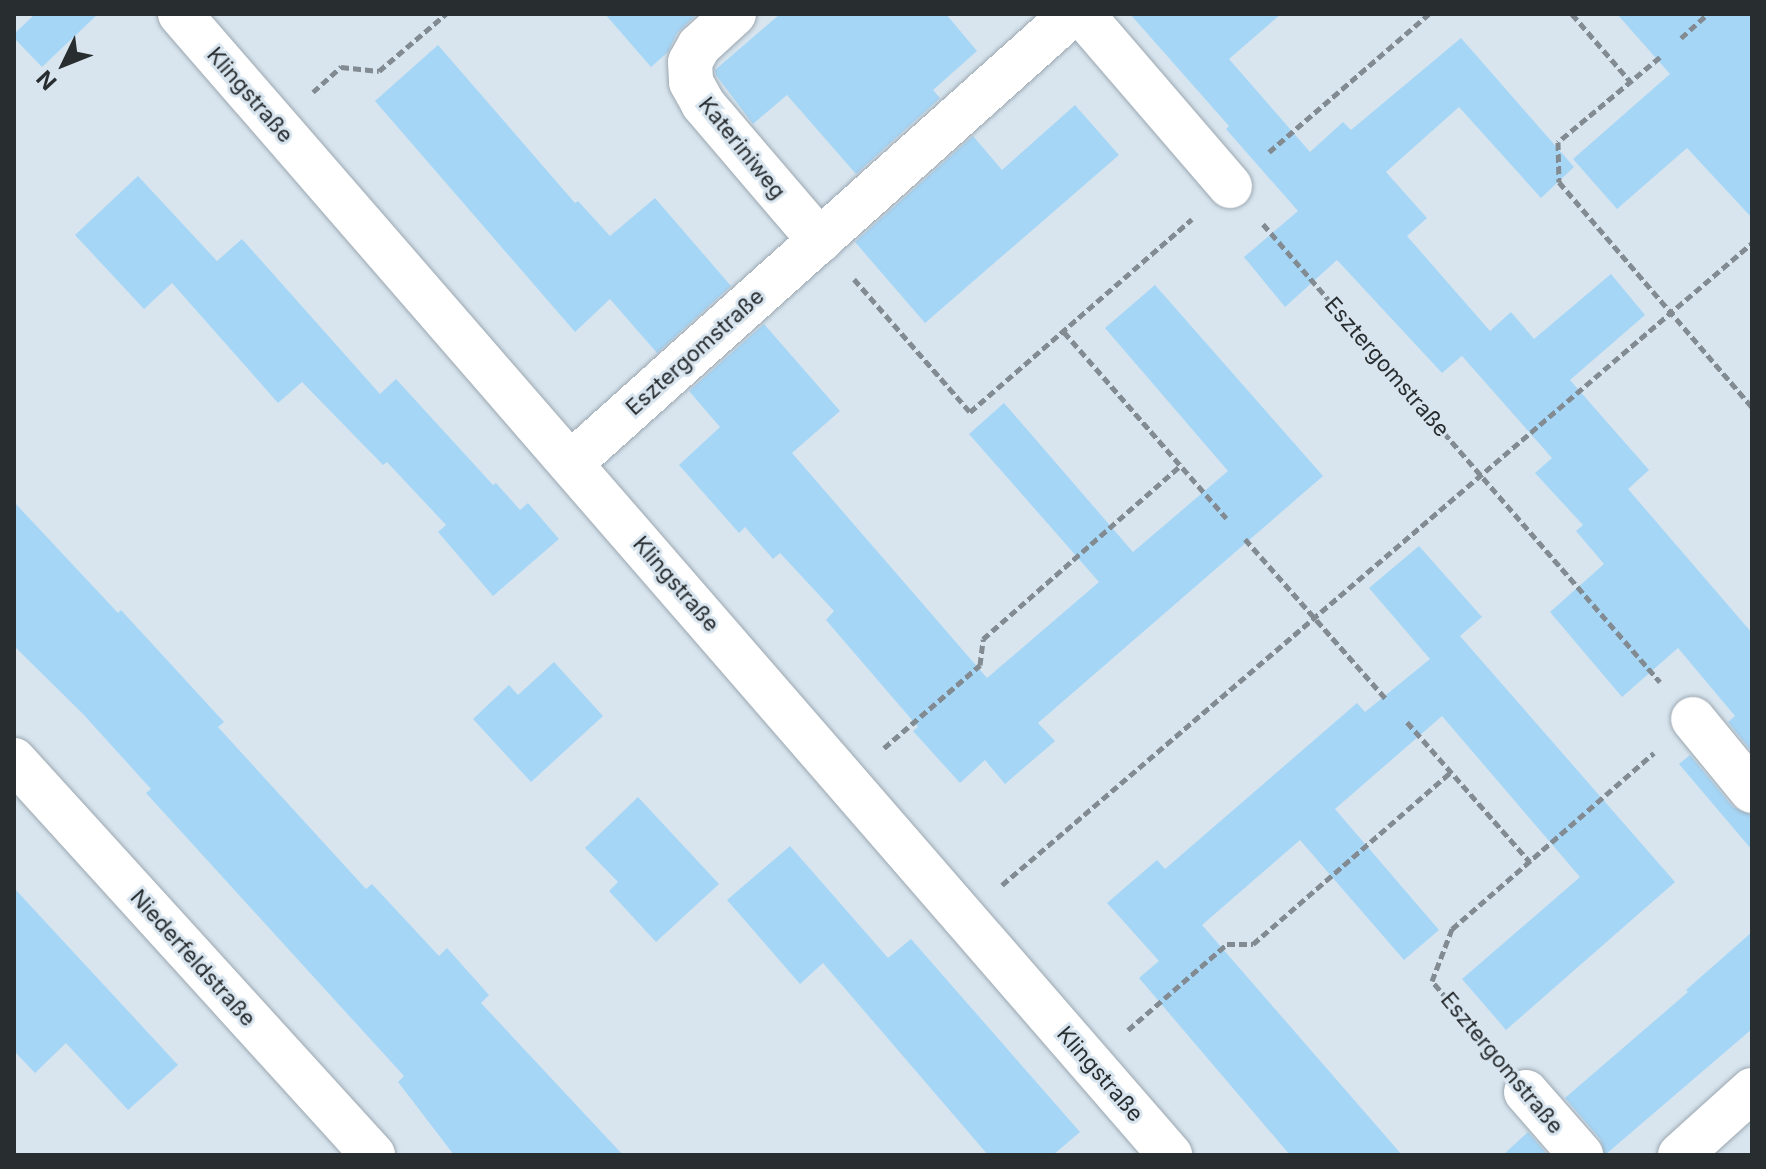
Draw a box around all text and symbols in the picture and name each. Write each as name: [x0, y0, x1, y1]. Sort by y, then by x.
north arrow: [24, 24, 104, 104]
street label: Klingstraße: [201, 42, 299, 148]
text: N: [31, 65, 62, 95]
street label: Kateriniweg: [693, 92, 791, 204]
street label: Esztergomstraße: [621, 283, 769, 421]
street label: Esztergomstraße: [1319, 292, 1455, 442]
street label: Klingstraße: [627, 531, 725, 637]
street label: Niederfeldstraße: [125, 884, 261, 1032]
street label: Esztergomstraße: [1435, 987, 1569, 1139]
street label: Klingstraße: [1051, 1021, 1149, 1127]

